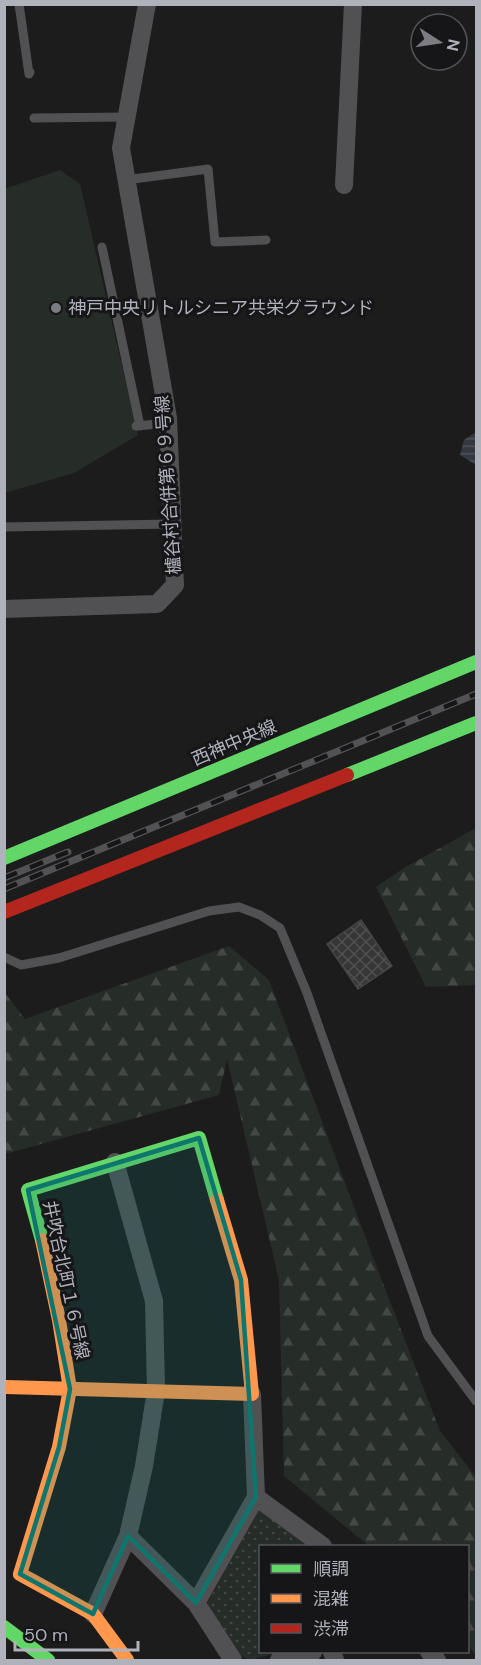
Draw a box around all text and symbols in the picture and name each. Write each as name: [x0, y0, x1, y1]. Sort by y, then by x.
north arrow: [409, 12, 469, 72]
text: N: [442, 37, 465, 53]
place label: 神戸中央リトルシニア共栄グラウンド: [68, 296, 374, 320]
marker: 神戸中央リトルシニア共栄グラウンド: [49, 301, 63, 315]
street label: 櫨谷村合併第６９号線: [150, 394, 186, 576]
street label: 西神中央線: [188, 714, 280, 772]
street label: 井吹台北町１６号線: [37, 1198, 95, 1362]
legend: [259, 1545, 469, 1653]
text: 順調: [313, 1557, 349, 1581]
text: 混雑: [313, 1587, 349, 1611]
scale bar: [15, 1614, 138, 1652]
text: 渋滞: [313, 1617, 349, 1641]
text: 50 m: [24, 1623, 68, 1647]

